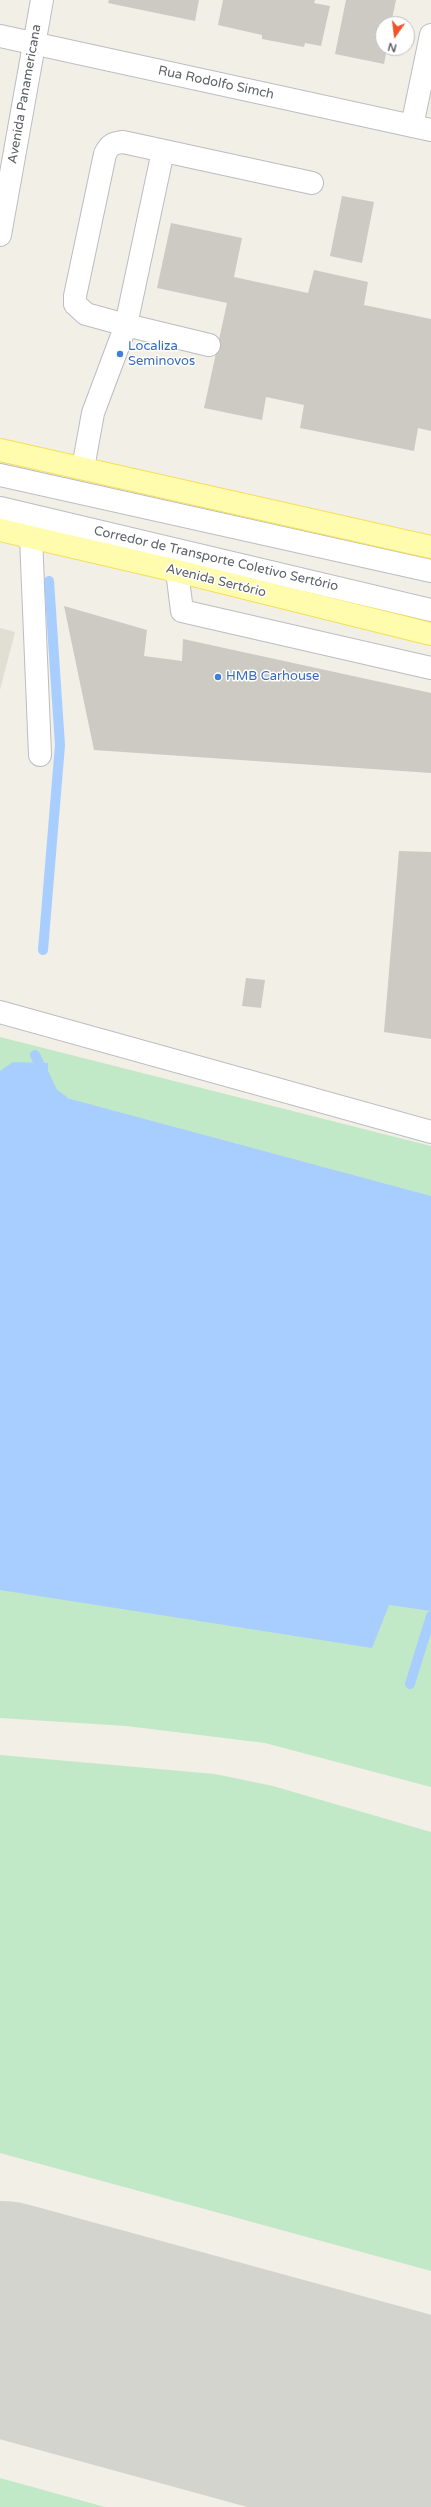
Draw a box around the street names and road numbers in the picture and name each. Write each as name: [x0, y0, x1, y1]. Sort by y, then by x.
street label: Avenida Panamericana: [5, 23, 45, 165]
street label: Rua Rodolfo Simch: [157, 63, 275, 103]
street label: Corredor de Transporte Coletivo Sertório: [92, 523, 340, 595]
street label: Avenida Sertório: [164, 561, 268, 601]

